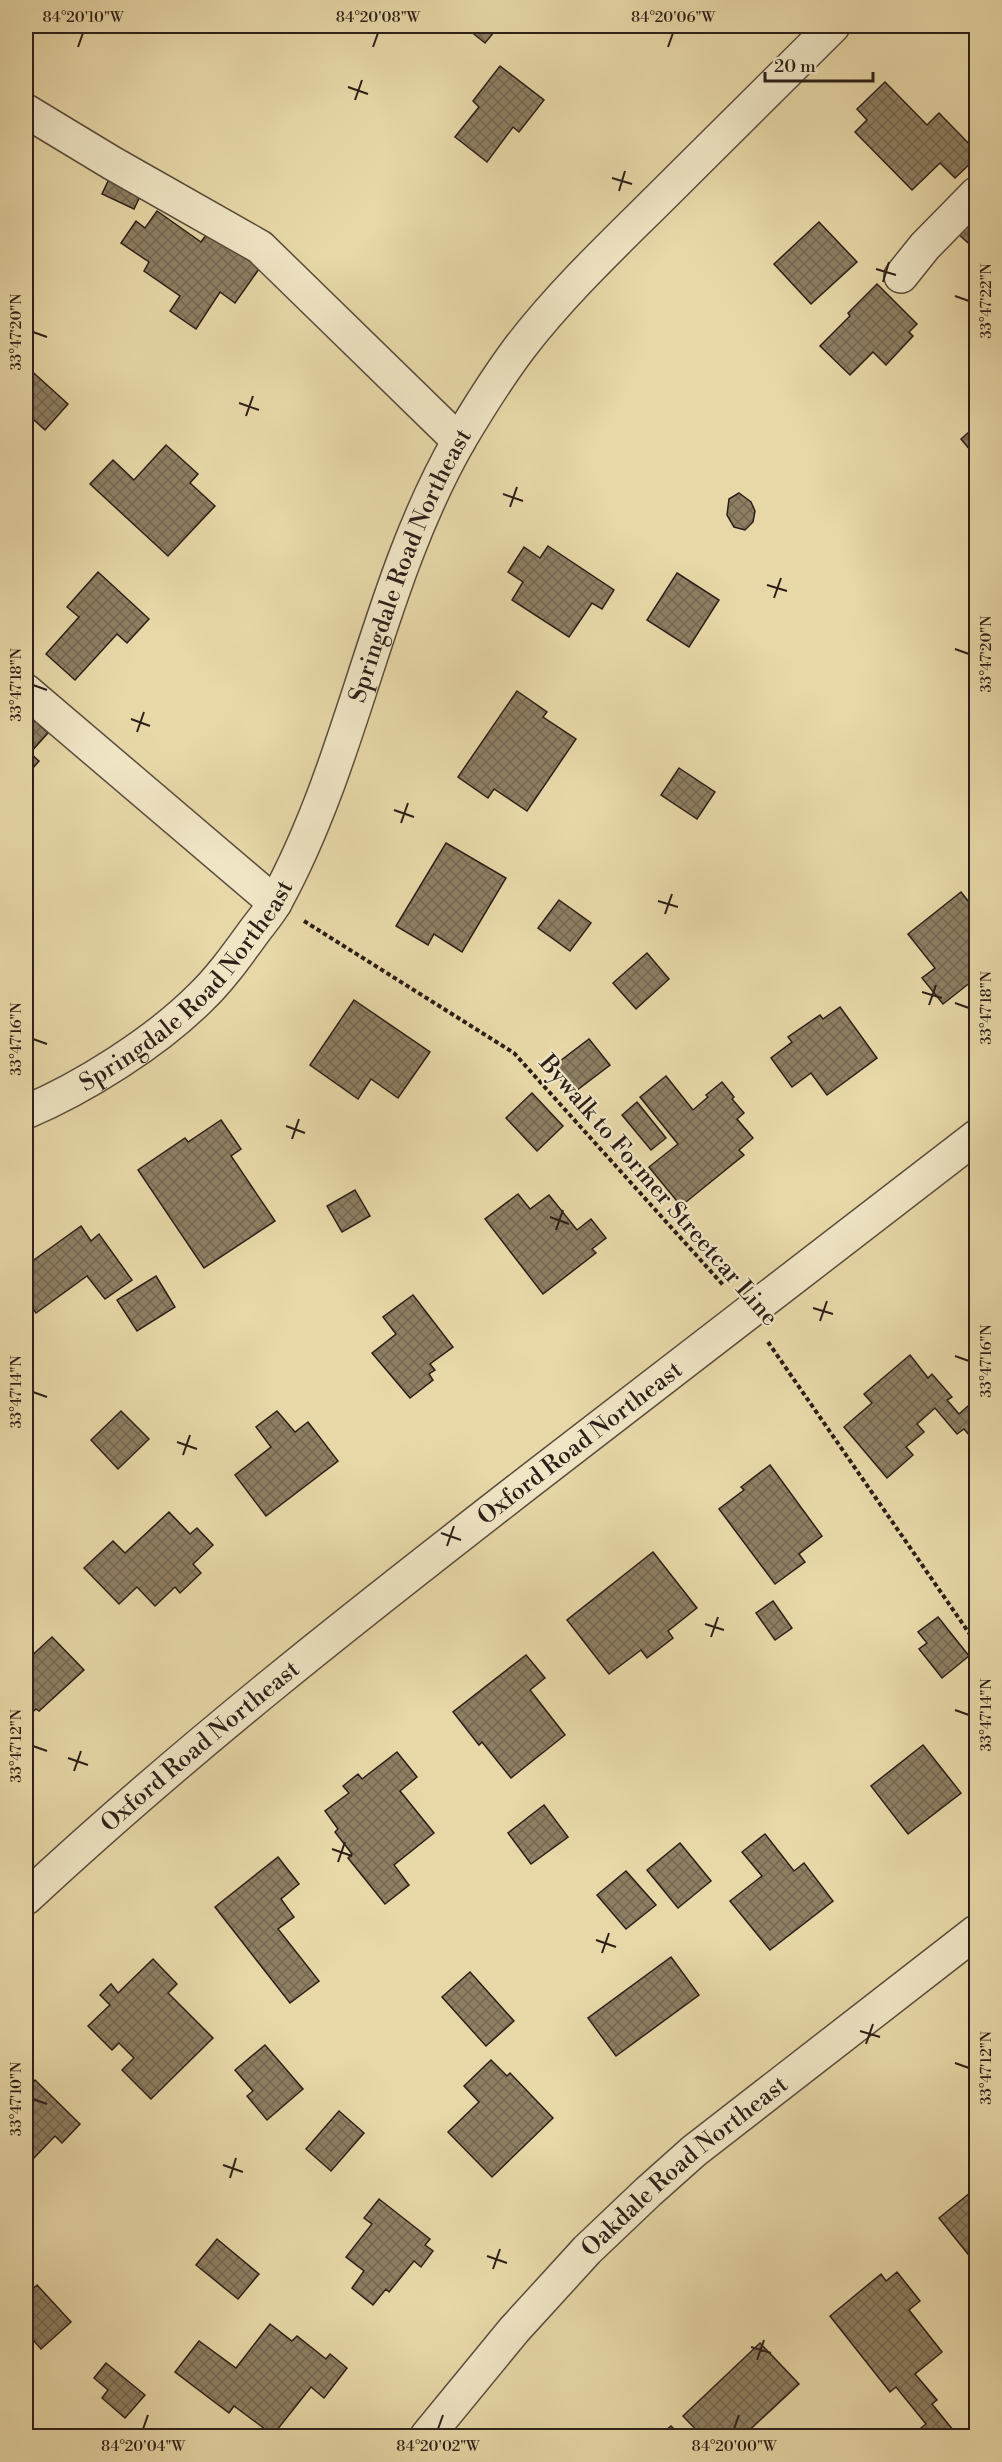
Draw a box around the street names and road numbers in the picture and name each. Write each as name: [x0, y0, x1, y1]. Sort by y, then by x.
street label: Springdale Road Northeast: [343, 423, 479, 707]
street label: Springdale Road Northeast: [74, 875, 301, 1099]
street label: Bywalk to Former Streetcar Line: [532, 1048, 784, 1332]
street label: Oxford Road Northeast: [472, 1355, 689, 1532]
street label: Oxford Road Northeast: [95, 1654, 306, 1839]
street label: Oakdale Road Northeast: [575, 2070, 794, 2264]

